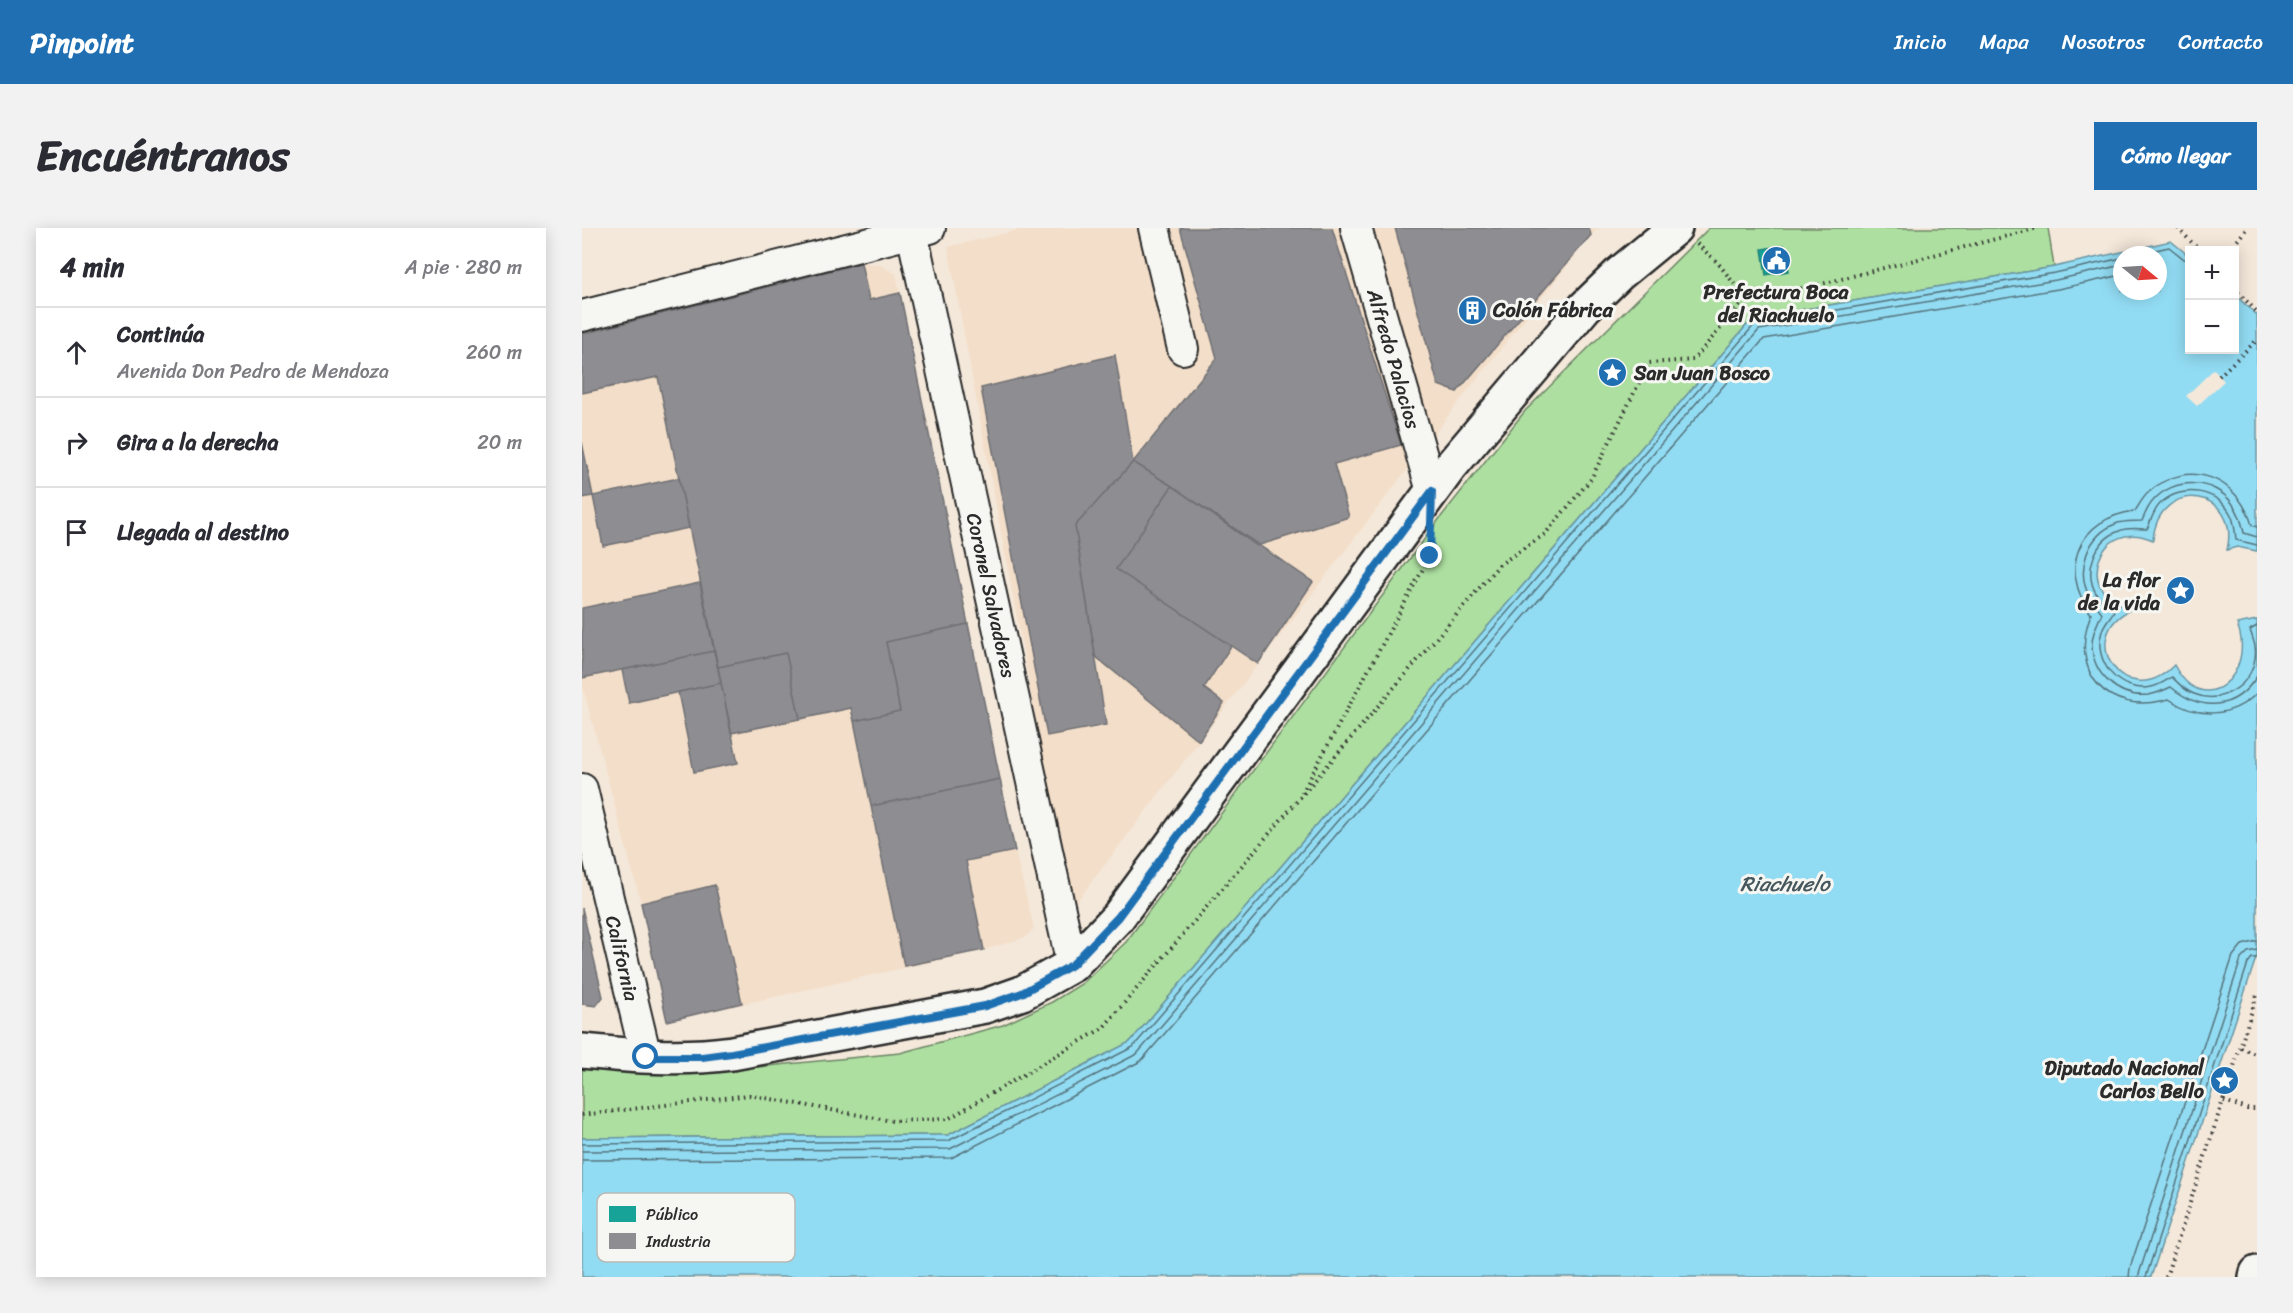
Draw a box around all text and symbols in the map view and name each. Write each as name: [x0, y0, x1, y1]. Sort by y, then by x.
text: Pinpoint: [30, 18, 134, 67]
text: Inicio: [1894, 23, 1946, 61]
text: Mapa: [1979, 23, 2029, 61]
text: Nosotros: [2062, 23, 2145, 61]
text: Contacto: [2178, 23, 2263, 61]
text: Encuéntranos: [36, 119, 289, 193]
button: Cómo llegar: [2094, 122, 2257, 190]
text: 4 min: [60, 244, 124, 290]
public building icon: Prefectura Boca del Riachuelo: [1760, 245, 1792, 277]
north arrow: [2113, 246, 2167, 300]
map controls: [2185, 246, 2239, 354]
button: +: [2185, 246, 2239, 300]
text: A pie · 280 m: [405, 250, 522, 285]
place label: Prefectura Boca del Riachuelo: [1703, 275, 1850, 333]
street label: Alfredo Palacios: [1356, 284, 1430, 434]
place label: Colón Fábrica: [1492, 293, 1614, 328]
building icon: Colón Fábrica: [1456, 294, 1488, 326]
button: −: [2185, 300, 2239, 354]
text: Continúa: [117, 315, 204, 354]
text: 260 m: [466, 335, 522, 370]
icon: ahead: [60, 336, 93, 369]
text: Avenida Don Pedro de Mendoza: [117, 354, 389, 389]
place label: San Juan Bosco: [1633, 356, 1771, 391]
place icon: San Juan Bosco: [1597, 357, 1629, 389]
text: Gira a la derecha: [117, 423, 278, 462]
text: 20 m: [477, 425, 522, 460]
icon: right: [60, 426, 93, 459]
street label: Coronel Salvadores: [956, 510, 1026, 682]
text: Llegada al destino: [117, 513, 289, 552]
icon: arrive: [60, 516, 93, 549]
route end: [1416, 542, 1442, 568]
place label: La flor de la vida: [2078, 563, 2162, 621]
place icon: La flor de la vida: [2165, 575, 2197, 607]
water label: Riachuelo: [1740, 865, 1831, 903]
street label: California: [595, 912, 649, 1006]
route start: [632, 1043, 658, 1069]
place label: Diputado Nacional Carlos Bello: [2044, 1051, 2205, 1109]
place icon: Diputado Nacional Carlos Bello: [2209, 1064, 2241, 1096]
legend: [597, 1193, 795, 1262]
text: Público: [646, 1200, 698, 1229]
text: Industria: [645, 1227, 711, 1256]

